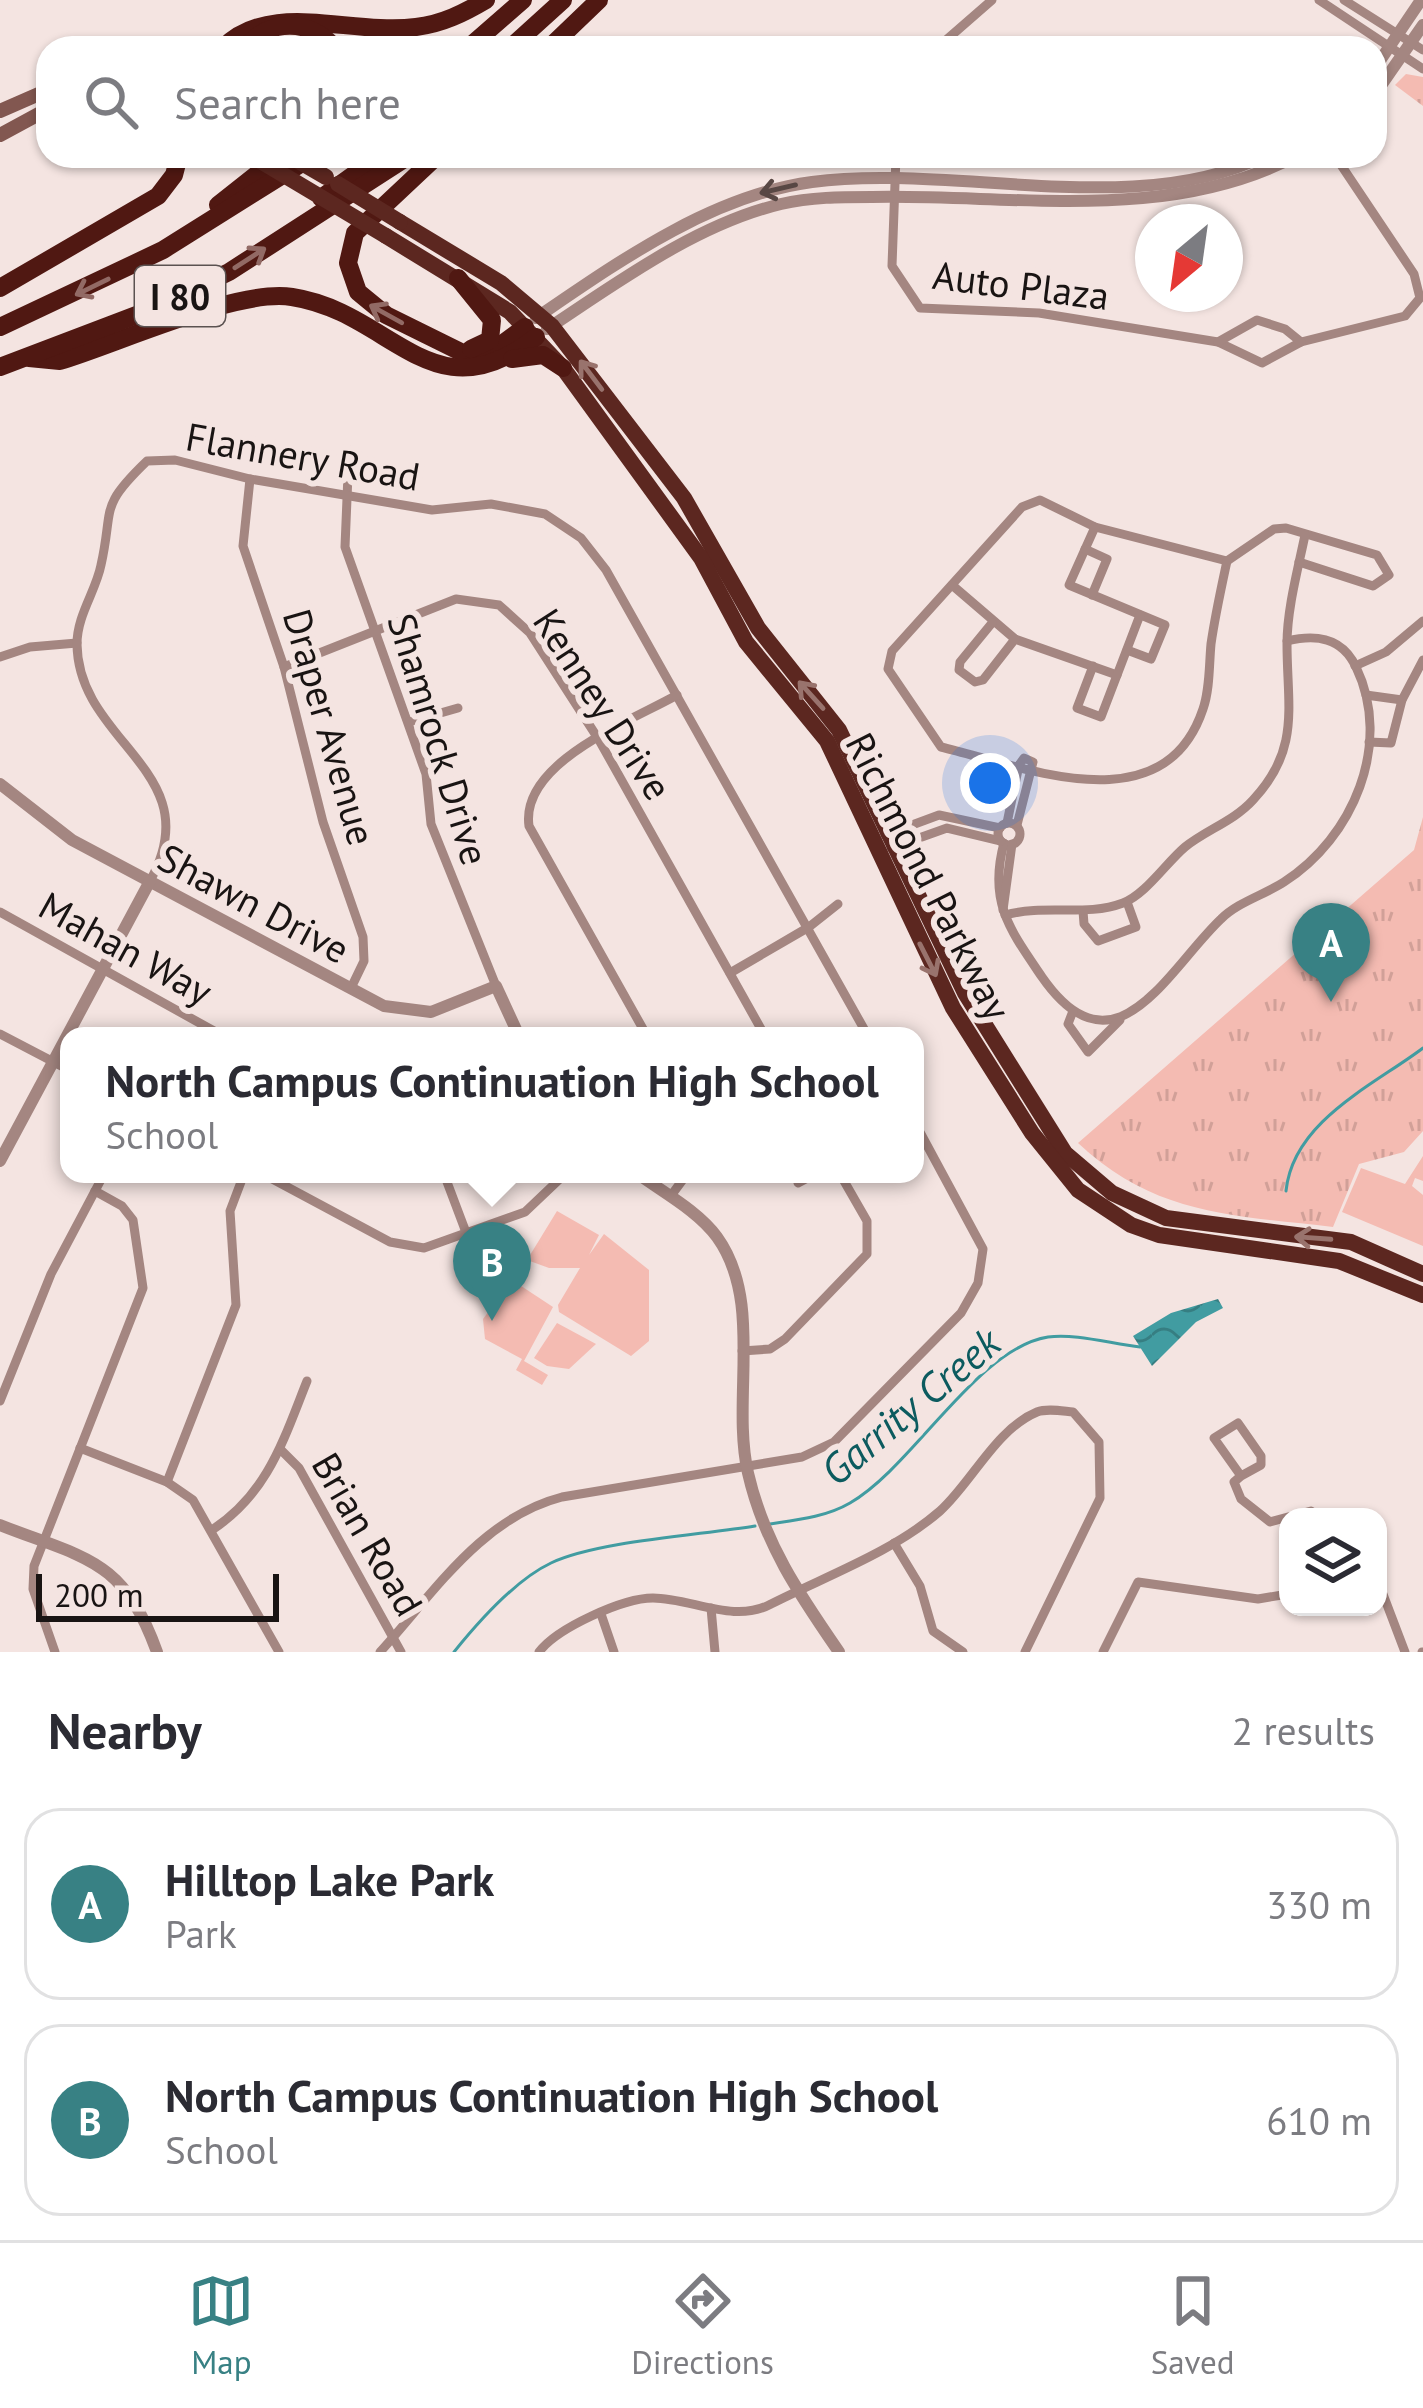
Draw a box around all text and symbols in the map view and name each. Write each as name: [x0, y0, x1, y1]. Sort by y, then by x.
search box: [36, 36, 1387, 168]
icon: search: [78, 69, 144, 135]
text: Search here: [174, 73, 401, 131]
one-way arrow: [759, 179, 797, 201]
north arrow: [1135, 204, 1243, 312]
one-way arrow: [233, 246, 266, 270]
street label: Auto Plaza: [930, 249, 1112, 321]
road number: I 80: [135, 266, 225, 326]
one-way arrow: [75, 277, 111, 299]
one-way arrow: [369, 302, 404, 325]
one-way arrow: [579, 359, 605, 391]
street label: Flannery Road: [182, 410, 424, 502]
street label: Kenney Drive: [522, 599, 684, 809]
street label: Draper Avenue: [272, 603, 388, 851]
street label: Shamrock Drive: [377, 607, 501, 871]
one-way arrow: [798, 681, 825, 711]
street label: Richmond Parkway: [835, 724, 1023, 1028]
your location: [960, 753, 1020, 813]
street label: Shawn Drive: [150, 831, 358, 975]
street label: Mahan Way: [31, 880, 221, 1016]
pin: A: [1292, 903, 1370, 1002]
one-way arrow: [917, 942, 940, 977]
popup: [60, 1027, 924, 1183]
text: North Campus Continuation High School: [105, 1051, 879, 1109]
text: School: [105, 1109, 218, 1160]
pin: B: [453, 1222, 531, 1321]
one-way arrow: [1294, 1226, 1333, 1249]
water label: Garrity Creek: [809, 1314, 1013, 1497]
street label: Brian Road: [301, 1443, 435, 1625]
map controls: [1279, 1508, 1387, 1616]
button: layers: [1279, 1508, 1387, 1616]
scale bar: [36, 1568, 279, 1621]
text: 200 m: [54, 1573, 144, 1616]
text: Nearby: [48, 1697, 202, 1763]
text: 2 results: [1232, 1705, 1375, 1756]
text: Hilltop Lake Park: [165, 1850, 494, 1908]
text: A: [78, 1879, 102, 1930]
text: 330 m: [1266, 1879, 1372, 1930]
text: Park: [165, 1908, 237, 1959]
text: North Campus Continuation High School: [165, 2066, 938, 2124]
text: B: [78, 2095, 102, 2146]
text: 610 m: [1266, 2095, 1372, 2146]
text: School: [165, 2124, 278, 2175]
tab: Map: [188, 2268, 254, 2383]
tab: Directions: [631, 2268, 774, 2383]
tab: Saved: [1151, 2268, 1235, 2383]

